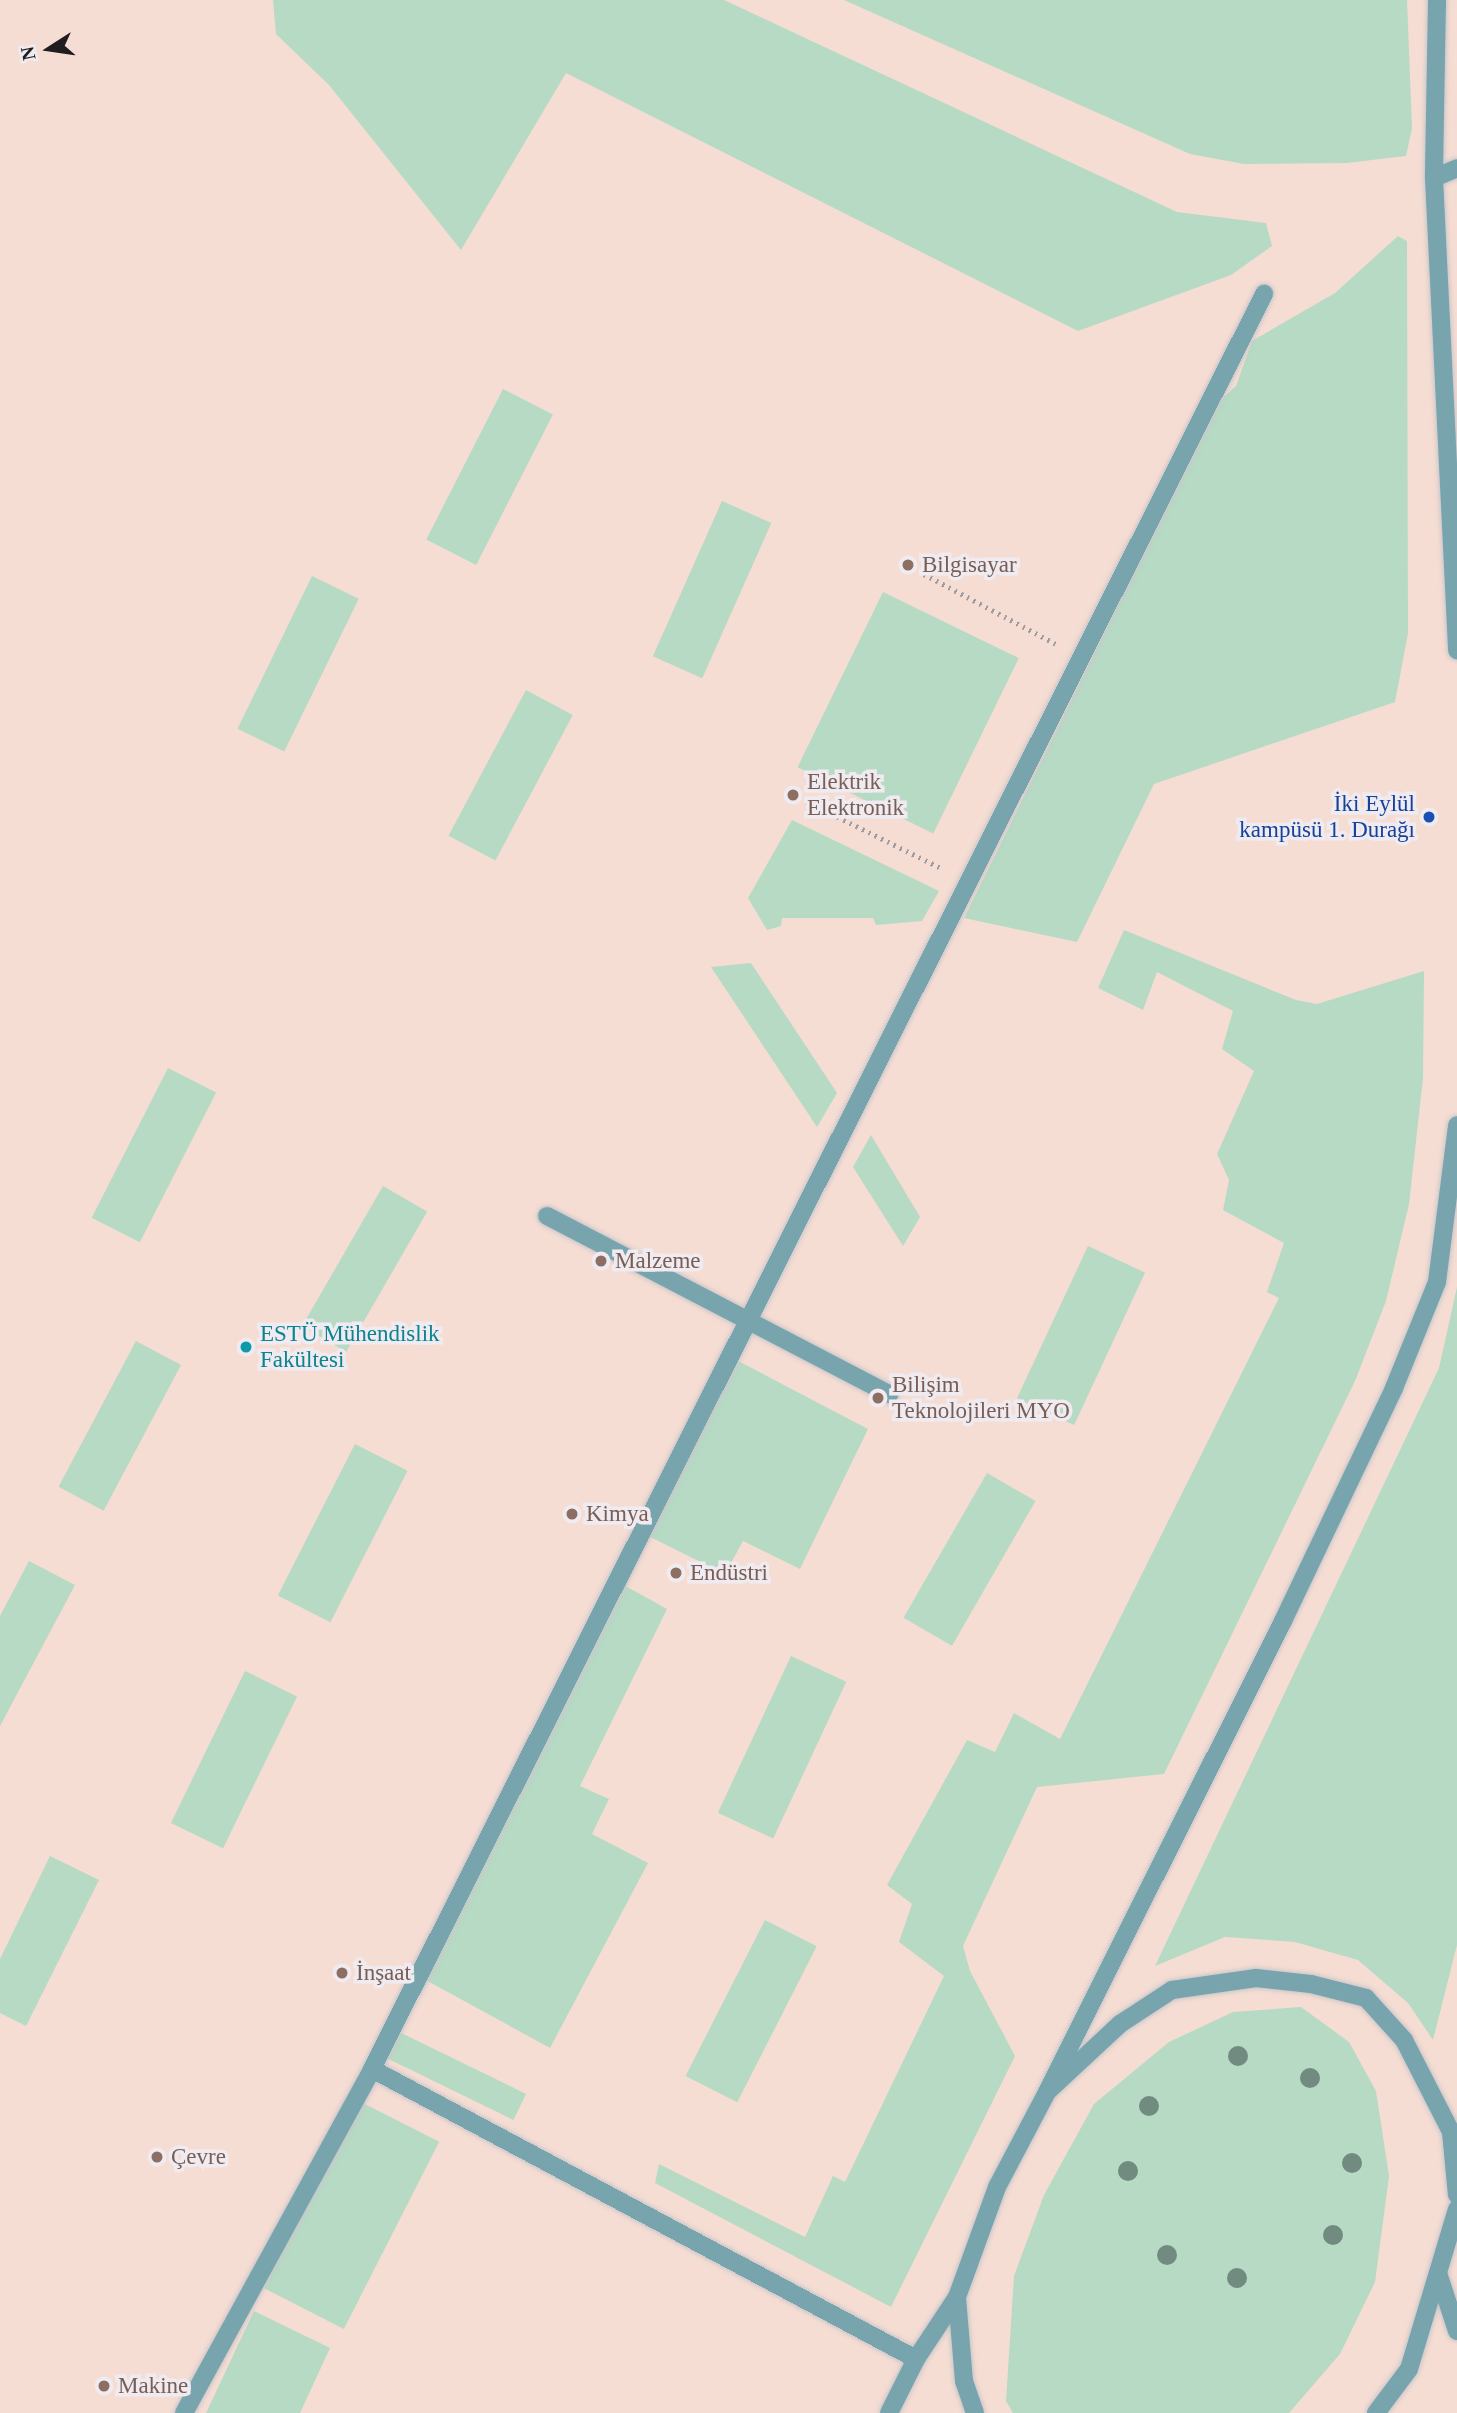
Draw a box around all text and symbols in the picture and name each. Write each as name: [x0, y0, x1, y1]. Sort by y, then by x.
north arrow: [14, 14, 84, 84]
text: N: [16, 45, 40, 62]
place label: Bilgisayar: [922, 551, 1017, 579]
marker: Bilgisayar: [900, 557, 916, 573]
place label: Elektrik Elektronik: [807, 768, 904, 822]
marker: Elektrik Elektronik: [785, 787, 801, 803]
place label: İki Eylül kampüsü 1. Durağı: [1239, 790, 1415, 844]
marker: İki Eylül kampüsü 1. Durağı: [1421, 809, 1437, 825]
place label: Malzeme: [615, 1247, 701, 1275]
marker: Malzeme: [593, 1253, 609, 1269]
place label: ESTÜ Mühendislik Fakültesi: [260, 1320, 440, 1374]
marker: ESTÜ Mühendislik Fakültesi: [238, 1339, 254, 1355]
place label: Bilişim Teknolojileri MYO: [892, 1371, 1070, 1425]
marker: Bilişim Teknolojileri MYO: [870, 1390, 886, 1406]
place label: Kimya: [586, 1500, 649, 1528]
marker: Kimya: [564, 1506, 580, 1522]
place label: Endüstri: [690, 1559, 768, 1587]
marker: Endüstri: [668, 1565, 684, 1581]
place label: İnşaat: [356, 1959, 411, 1987]
marker: İnşaat: [334, 1965, 350, 1981]
place label: Çevre: [171, 2143, 226, 2171]
marker: Çevre: [149, 2149, 165, 2165]
place label: Makine: [118, 2372, 188, 2400]
marker: Makine: [96, 2378, 112, 2394]

